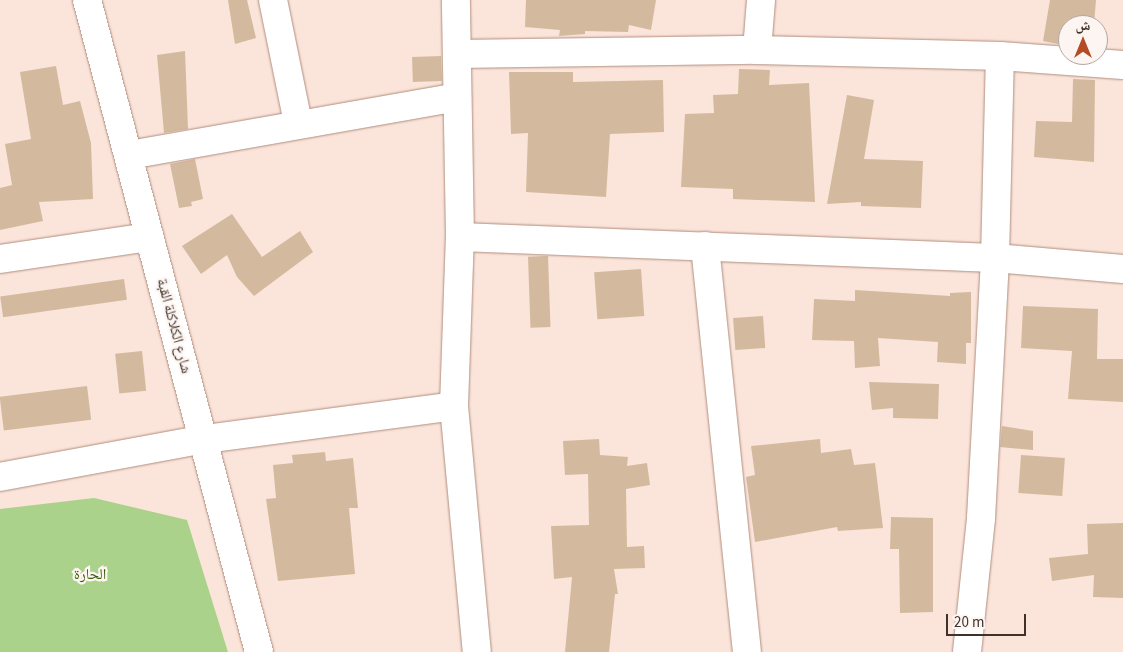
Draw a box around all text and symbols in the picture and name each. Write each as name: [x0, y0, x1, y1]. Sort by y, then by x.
north arrow: [1058, 15, 1108, 65]
text: ش: [1076, 16, 1090, 36]
street label: شارع الكلاكلة القبة: [153, 276, 195, 376]
park label: الحارة: [74, 566, 106, 584]
scale bar: [948, 604, 1028, 636]
text: 20 m: [954, 612, 984, 633]

